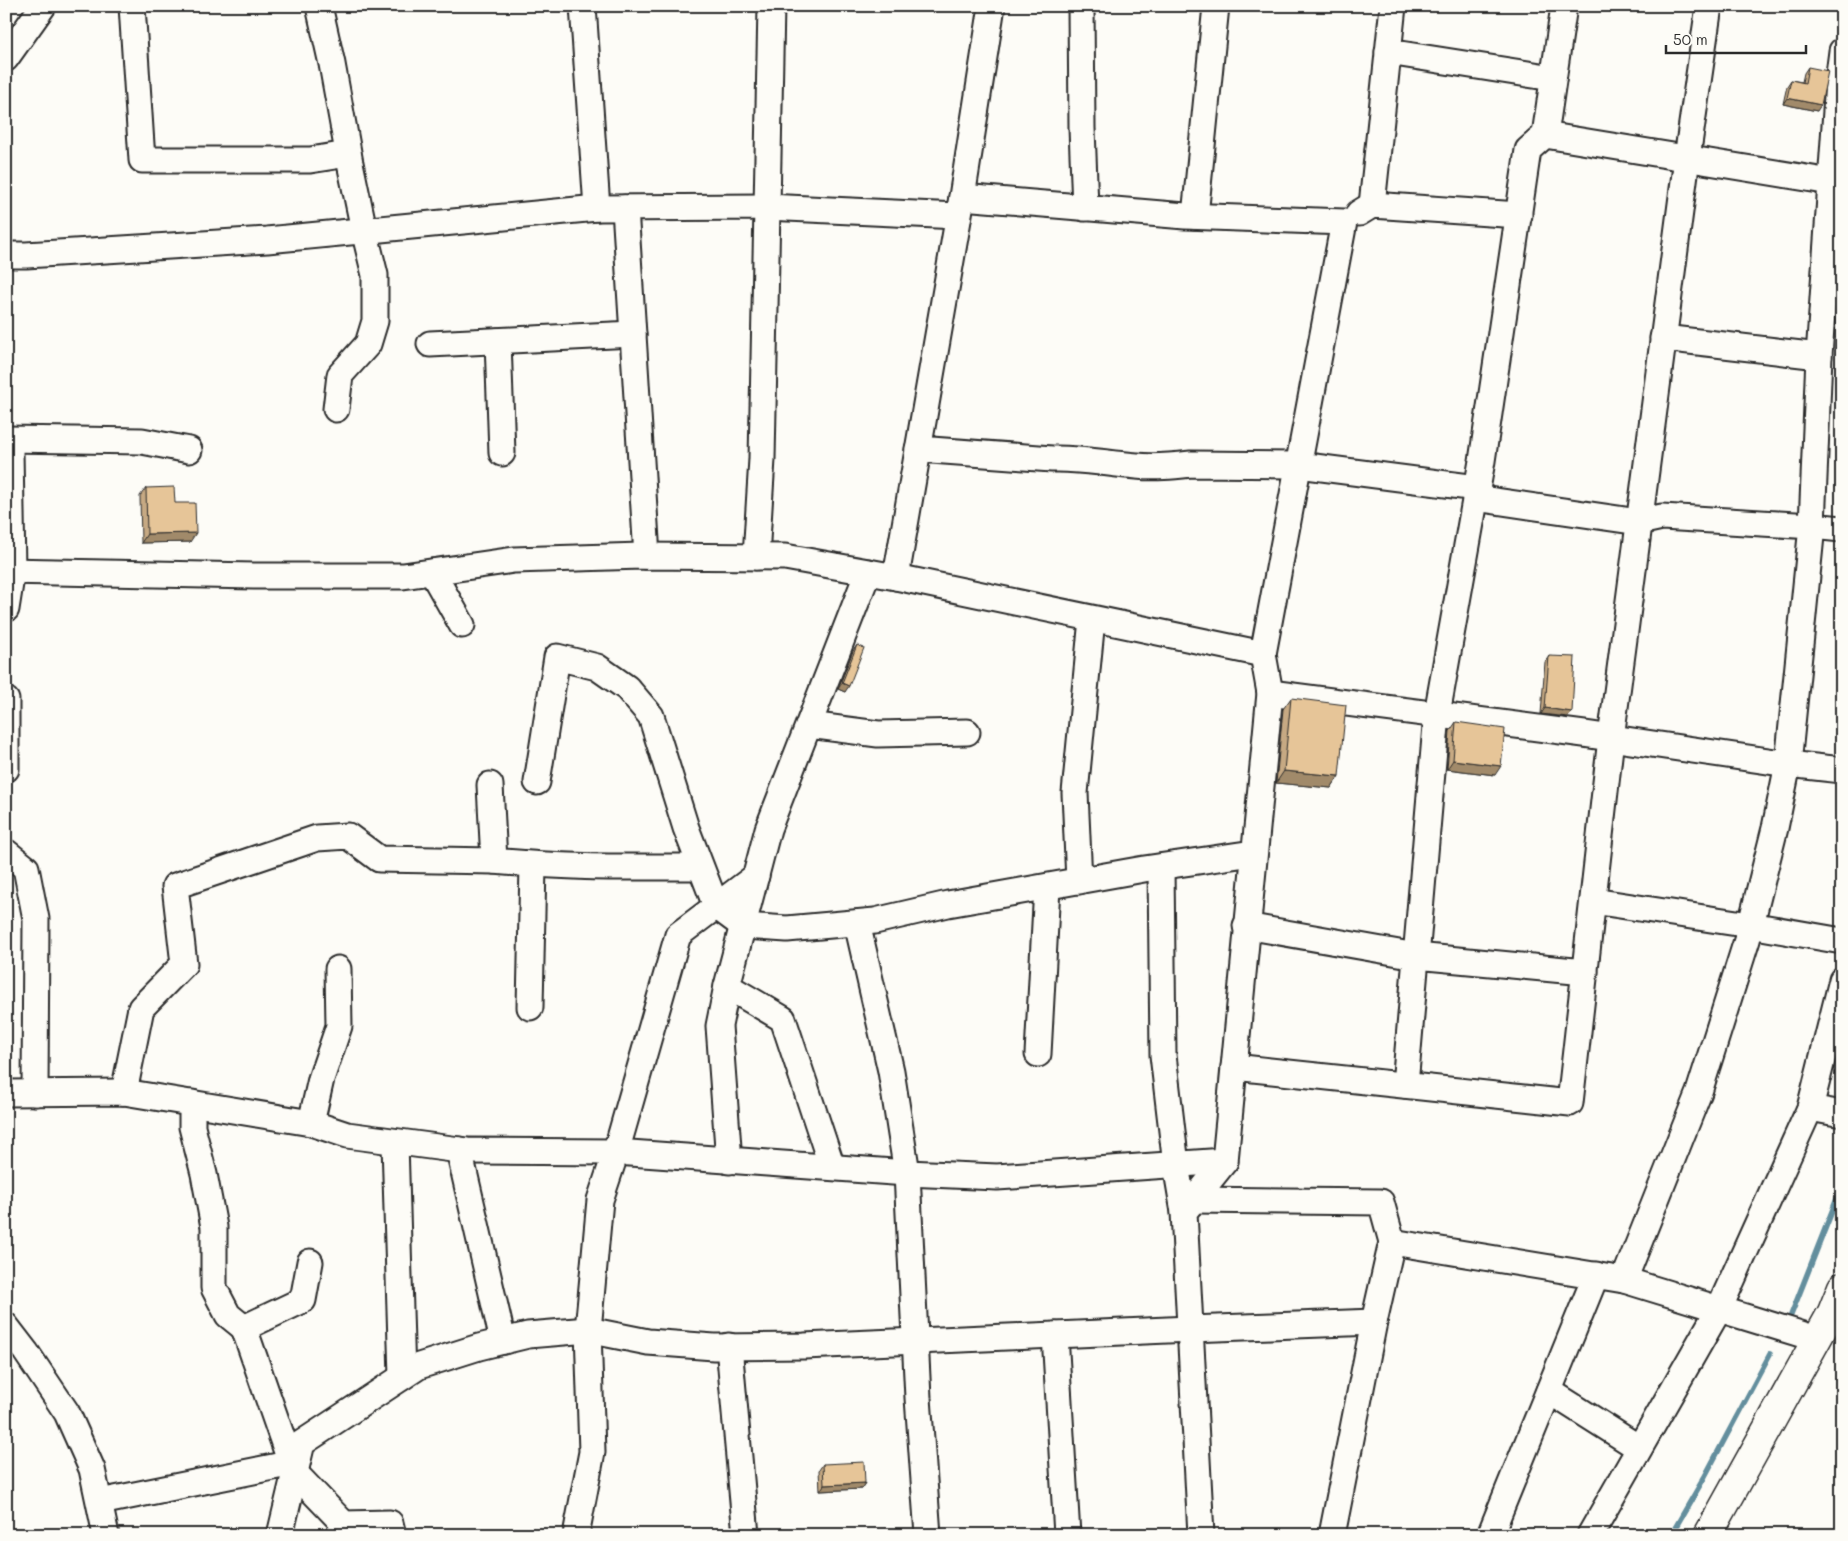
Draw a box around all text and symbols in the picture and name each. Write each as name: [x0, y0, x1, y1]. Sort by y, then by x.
scale bar: [1666, 22, 1806, 54]
text: 50 m: [1673, 29, 1708, 49]

